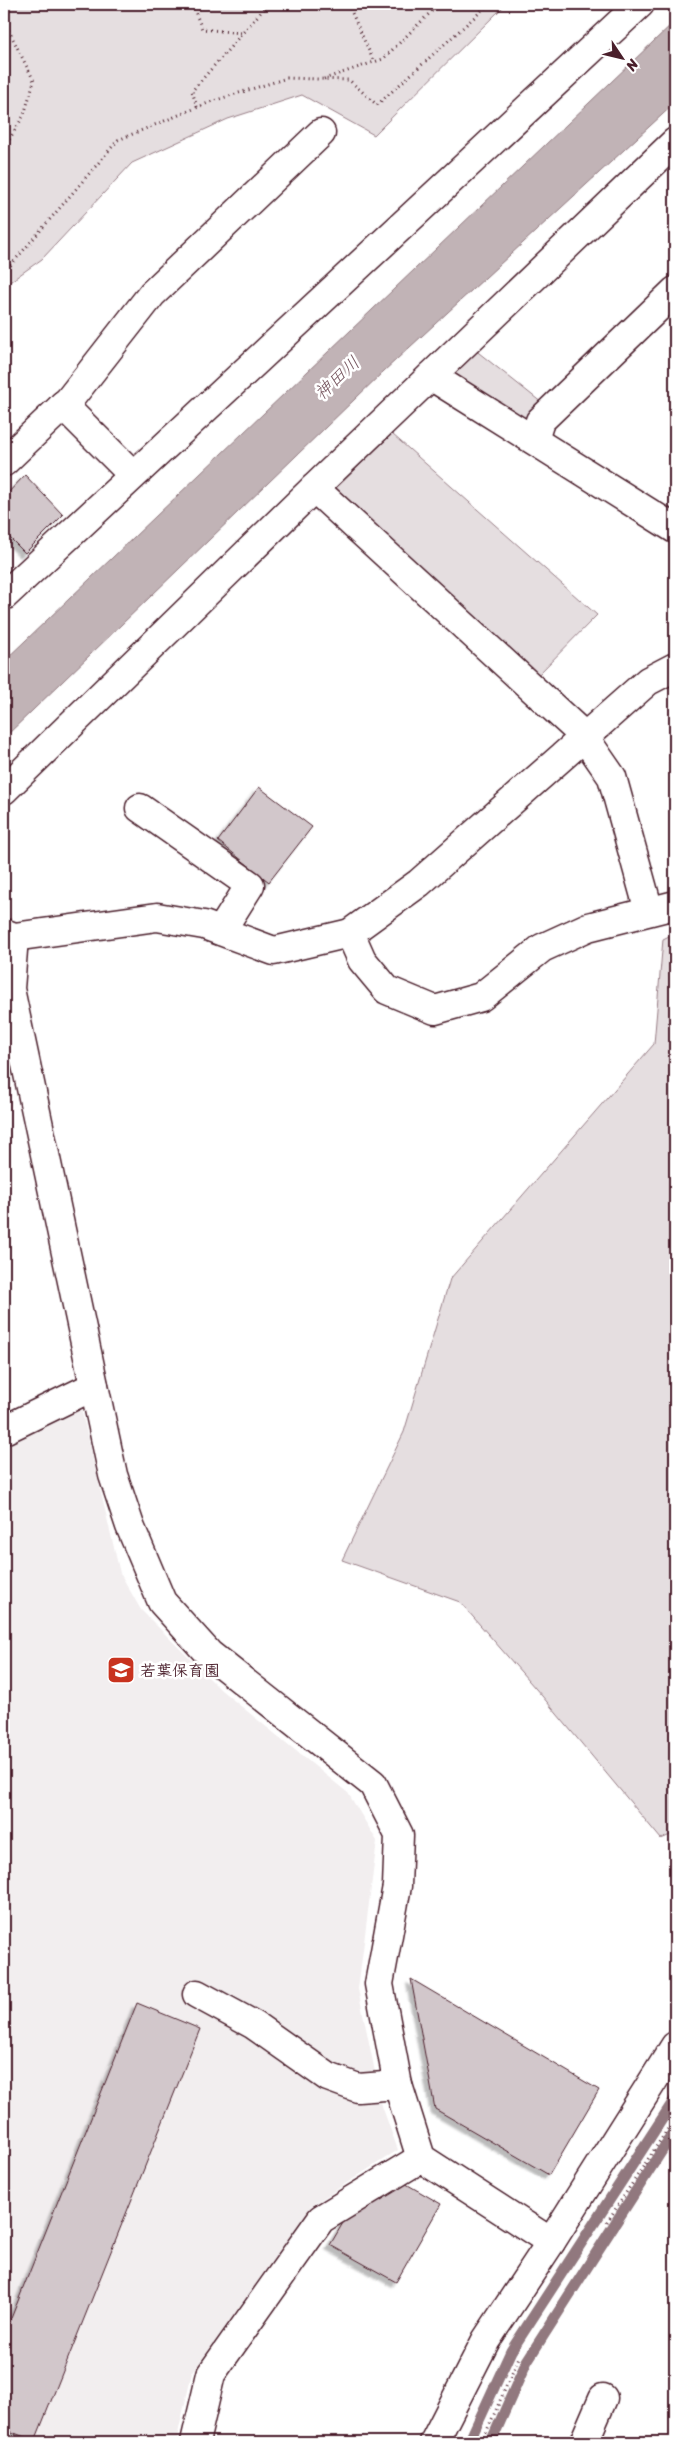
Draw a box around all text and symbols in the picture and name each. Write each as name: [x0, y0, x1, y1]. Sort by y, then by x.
north arrow: [596, 32, 646, 82]
text: N: [619, 53, 646, 77]
water label: 神田川: [306, 348, 368, 408]
school or university icon: 若葉保育園: [106, 1655, 136, 1685]
place label: 若葉保育園: [140, 1656, 220, 1685]

